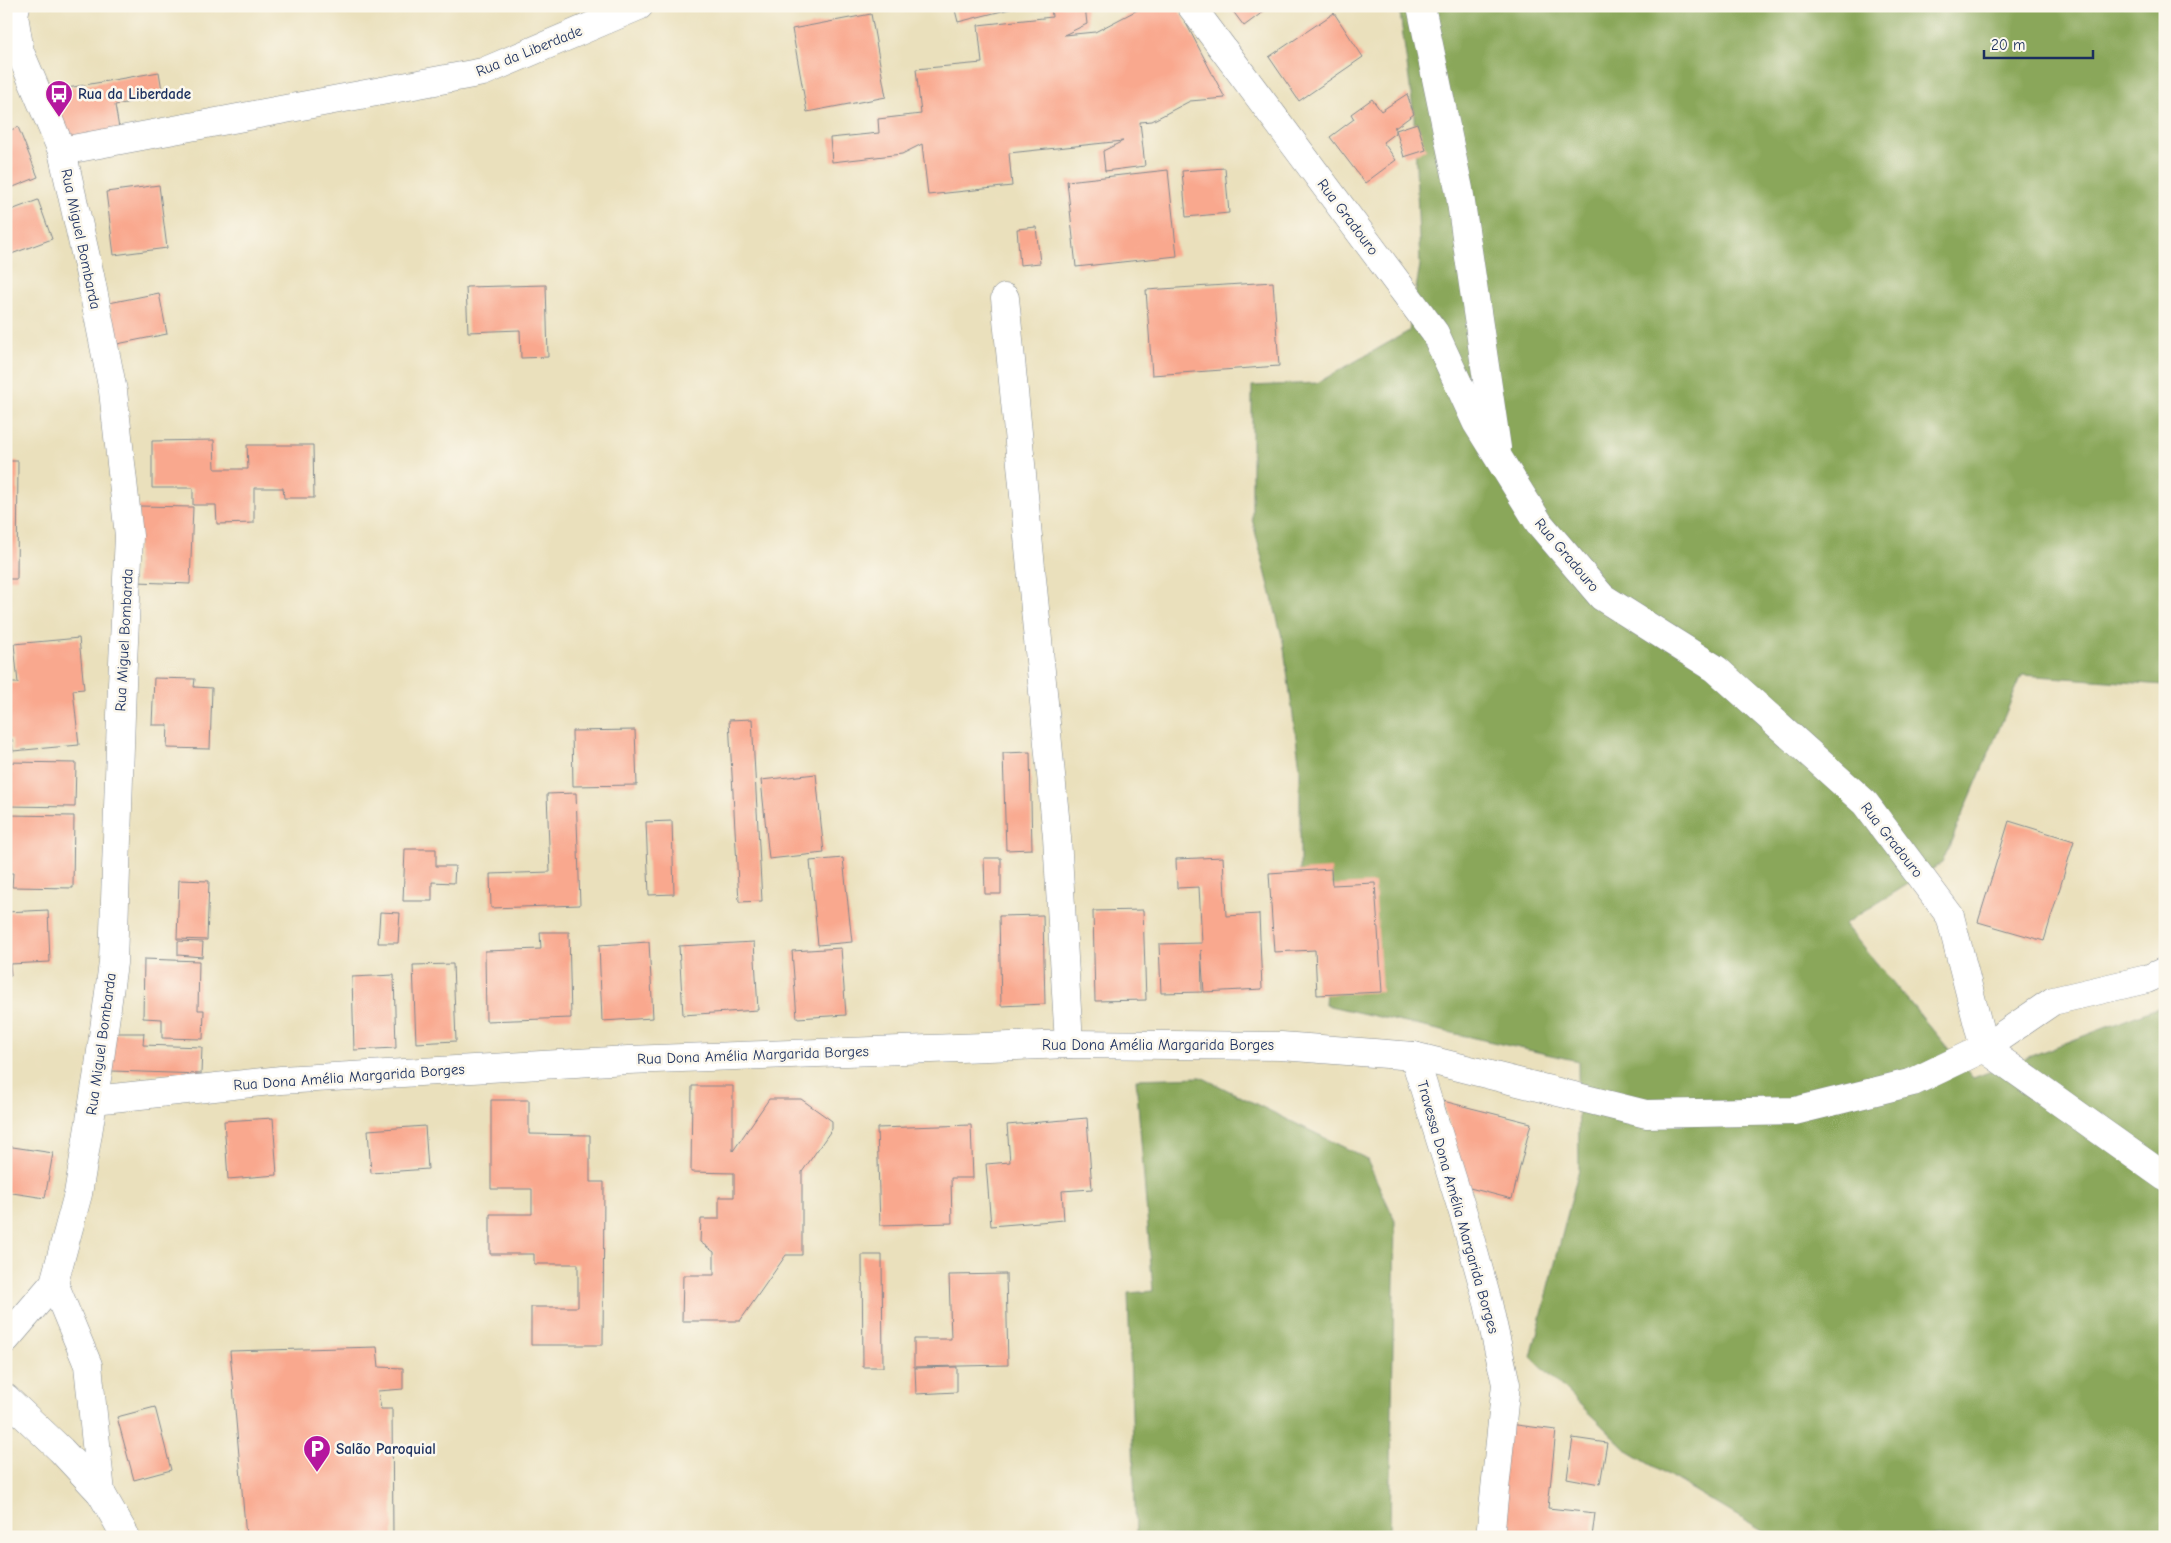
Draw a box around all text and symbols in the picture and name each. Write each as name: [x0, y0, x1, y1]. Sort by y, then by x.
street label: Rua da Liberdade: [473, 21, 585, 81]
scale bar: [1984, 28, 2092, 60]
text: 20 m: [1991, 36, 2025, 54]
bus stop icon: Rua da Liberdade: [44, 79, 74, 118]
place label: Rua da Liberdade: [78, 85, 191, 103]
street label: Rua Miguel Bombarda: [57, 167, 105, 311]
street label: Rua Gradouro: [1314, 175, 1383, 259]
street label: Rua Gradouro: [1531, 514, 1603, 596]
street label: Rua Miguel Bombarda: [111, 568, 137, 712]
street label: Rua Gradouro: [1857, 799, 1927, 881]
street label: Rua Miguel Bombarda: [82, 972, 120, 1116]
street label: Rua Dona Amélia Margarida Borges: [1042, 1036, 1274, 1054]
street label: Rua Dona Amélia Margarida Borges: [637, 1042, 869, 1068]
street label: Rua Dona Amélia Margarida Borges: [233, 1060, 465, 1094]
street label: Travessa Dona Amélia Margarida Borges: [1413, 1078, 1503, 1336]
parking icon: Salão Paroquial: [302, 1434, 332, 1473]
place label: Salão Paroquial: [336, 1440, 436, 1458]

